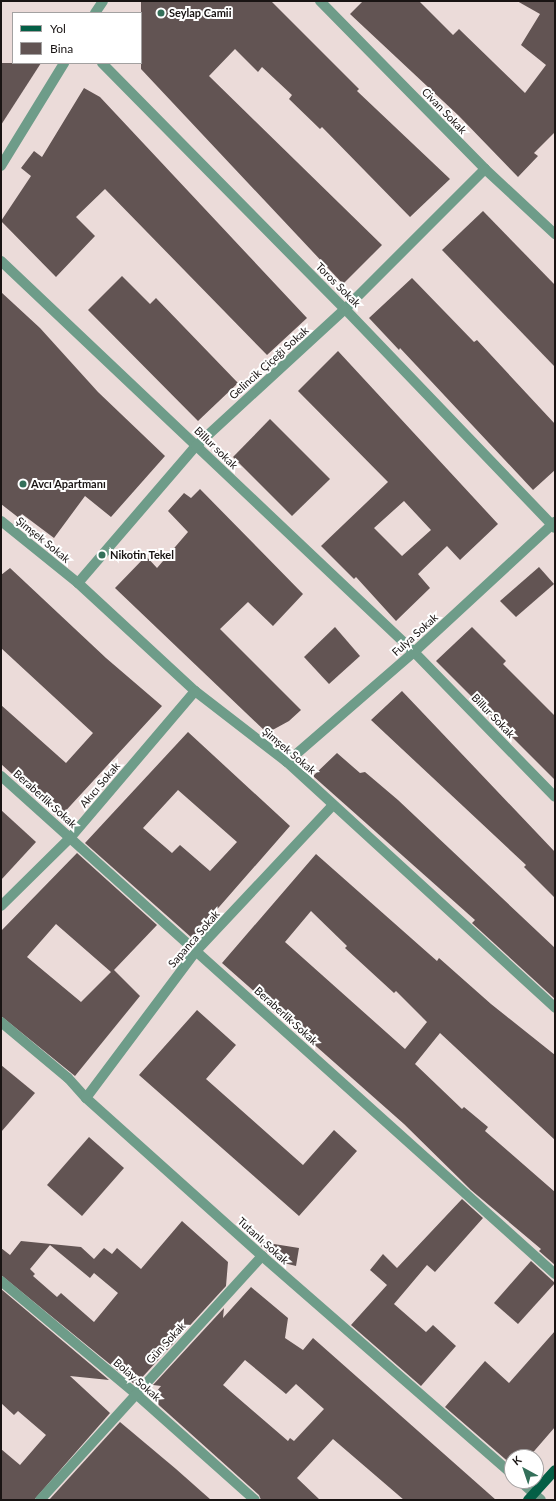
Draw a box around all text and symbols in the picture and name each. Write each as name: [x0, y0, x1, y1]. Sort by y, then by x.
place label: Seylap Camii: [169, 6, 231, 20]
marker: Seylap Camii: [156, 8, 166, 18]
legend: [12, 12, 142, 64]
text: Yol: [50, 21, 66, 36]
text: Bina: [50, 41, 73, 56]
street label: Civan Sokak: [419, 85, 469, 137]
street label: Toros Sokak: [313, 260, 363, 310]
street label: Gelincik Çiçeği Sokak: [227, 324, 311, 402]
street label: Billur sokak: [191, 424, 241, 472]
place label: Avcı Apartmanı: [31, 477, 106, 491]
marker: Avcı Apartmanı: [18, 479, 28, 489]
street label: Şimşek Sokak: [13, 514, 73, 566]
place label: Nikotin Tekel: [110, 548, 174, 562]
marker: Nikotin Tekel: [97, 550, 107, 560]
street label: Fulya Sokak: [389, 611, 441, 659]
street label: Billur Sokak: [469, 691, 517, 741]
street label: Şimşek Sokak: [260, 725, 318, 777]
street label: Akıcı Sokak: [77, 760, 123, 810]
street label: Beraberlik Sokak: [11, 767, 79, 831]
street label: Sapanca Sokak: [166, 908, 222, 970]
street label: Beraberlik Sokak: [252, 984, 320, 1048]
street label: Tutanlı Sokak: [235, 1215, 291, 1267]
street label: Gün Sokak: [143, 1320, 189, 1366]
street label: Bolay Sokak: [111, 1356, 163, 1404]
north arrow: [504, 1449, 544, 1489]
text: K: [510, 1453, 524, 1468]

